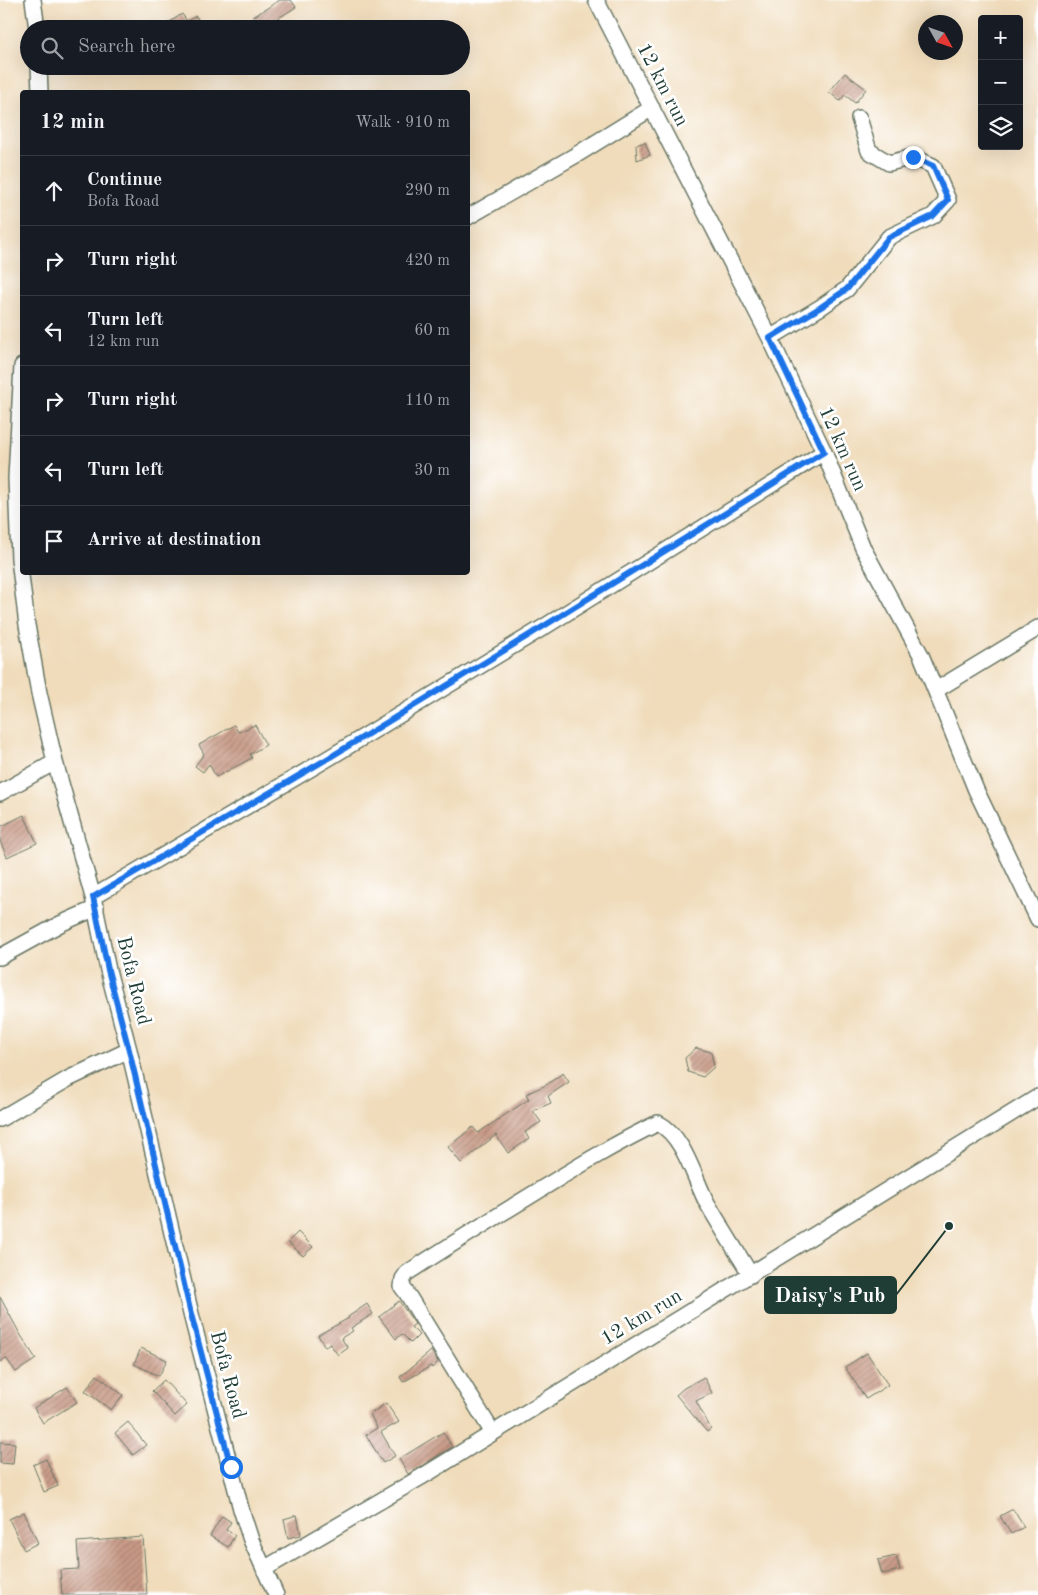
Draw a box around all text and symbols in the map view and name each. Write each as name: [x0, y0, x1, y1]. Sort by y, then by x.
north arrow: [918, 15, 963, 60]
map controls: [978, 15, 1023, 150]
button: +: [978, 15, 1023, 60]
search box: [20, 20, 470, 75]
icon: search: [38, 34, 66, 62]
text: Search here: [78, 38, 175, 57]
street label: 12 km run: [633, 40, 692, 130]
button: −: [978, 60, 1023, 105]
button: layers: [978, 105, 1023, 150]
text: 12 min: [40, 112, 105, 133]
text: Walk · 910 m: [355, 115, 450, 131]
route end: [902, 146, 925, 169]
text: Continue: [87, 171, 162, 190]
icon: ahead: [40, 177, 68, 205]
text: 290 m: [405, 183, 450, 199]
text: Bofa Road: [87, 194, 159, 210]
icon: right: [40, 247, 68, 275]
text: Turn right: [87, 251, 177, 270]
text: 420 m: [405, 253, 450, 269]
text: Turn left: [87, 311, 164, 330]
icon: left: [40, 317, 68, 345]
text: 60 m: [414, 323, 450, 339]
text: 12 km run: [87, 334, 159, 350]
icon: right: [40, 387, 68, 415]
text: Turn right: [87, 391, 177, 410]
text: 110 m: [405, 393, 450, 409]
street label: 12 km run: [814, 404, 870, 495]
icon: left: [40, 457, 68, 485]
text: Turn left: [87, 461, 164, 480]
text: 30 m: [414, 463, 450, 479]
icon: arrive: [40, 527, 68, 555]
text: Arrive at destination: [87, 531, 261, 550]
street label: Bofa Road: [112, 935, 154, 1027]
callout: Daisy's Pub: [765, 1277, 896, 1313]
street label: 12 km run: [598, 1286, 686, 1350]
text: Daisy's Pub: [775, 1286, 885, 1307]
street label: Bofa Road: [206, 1329, 248, 1421]
route start: [220, 1456, 243, 1479]

